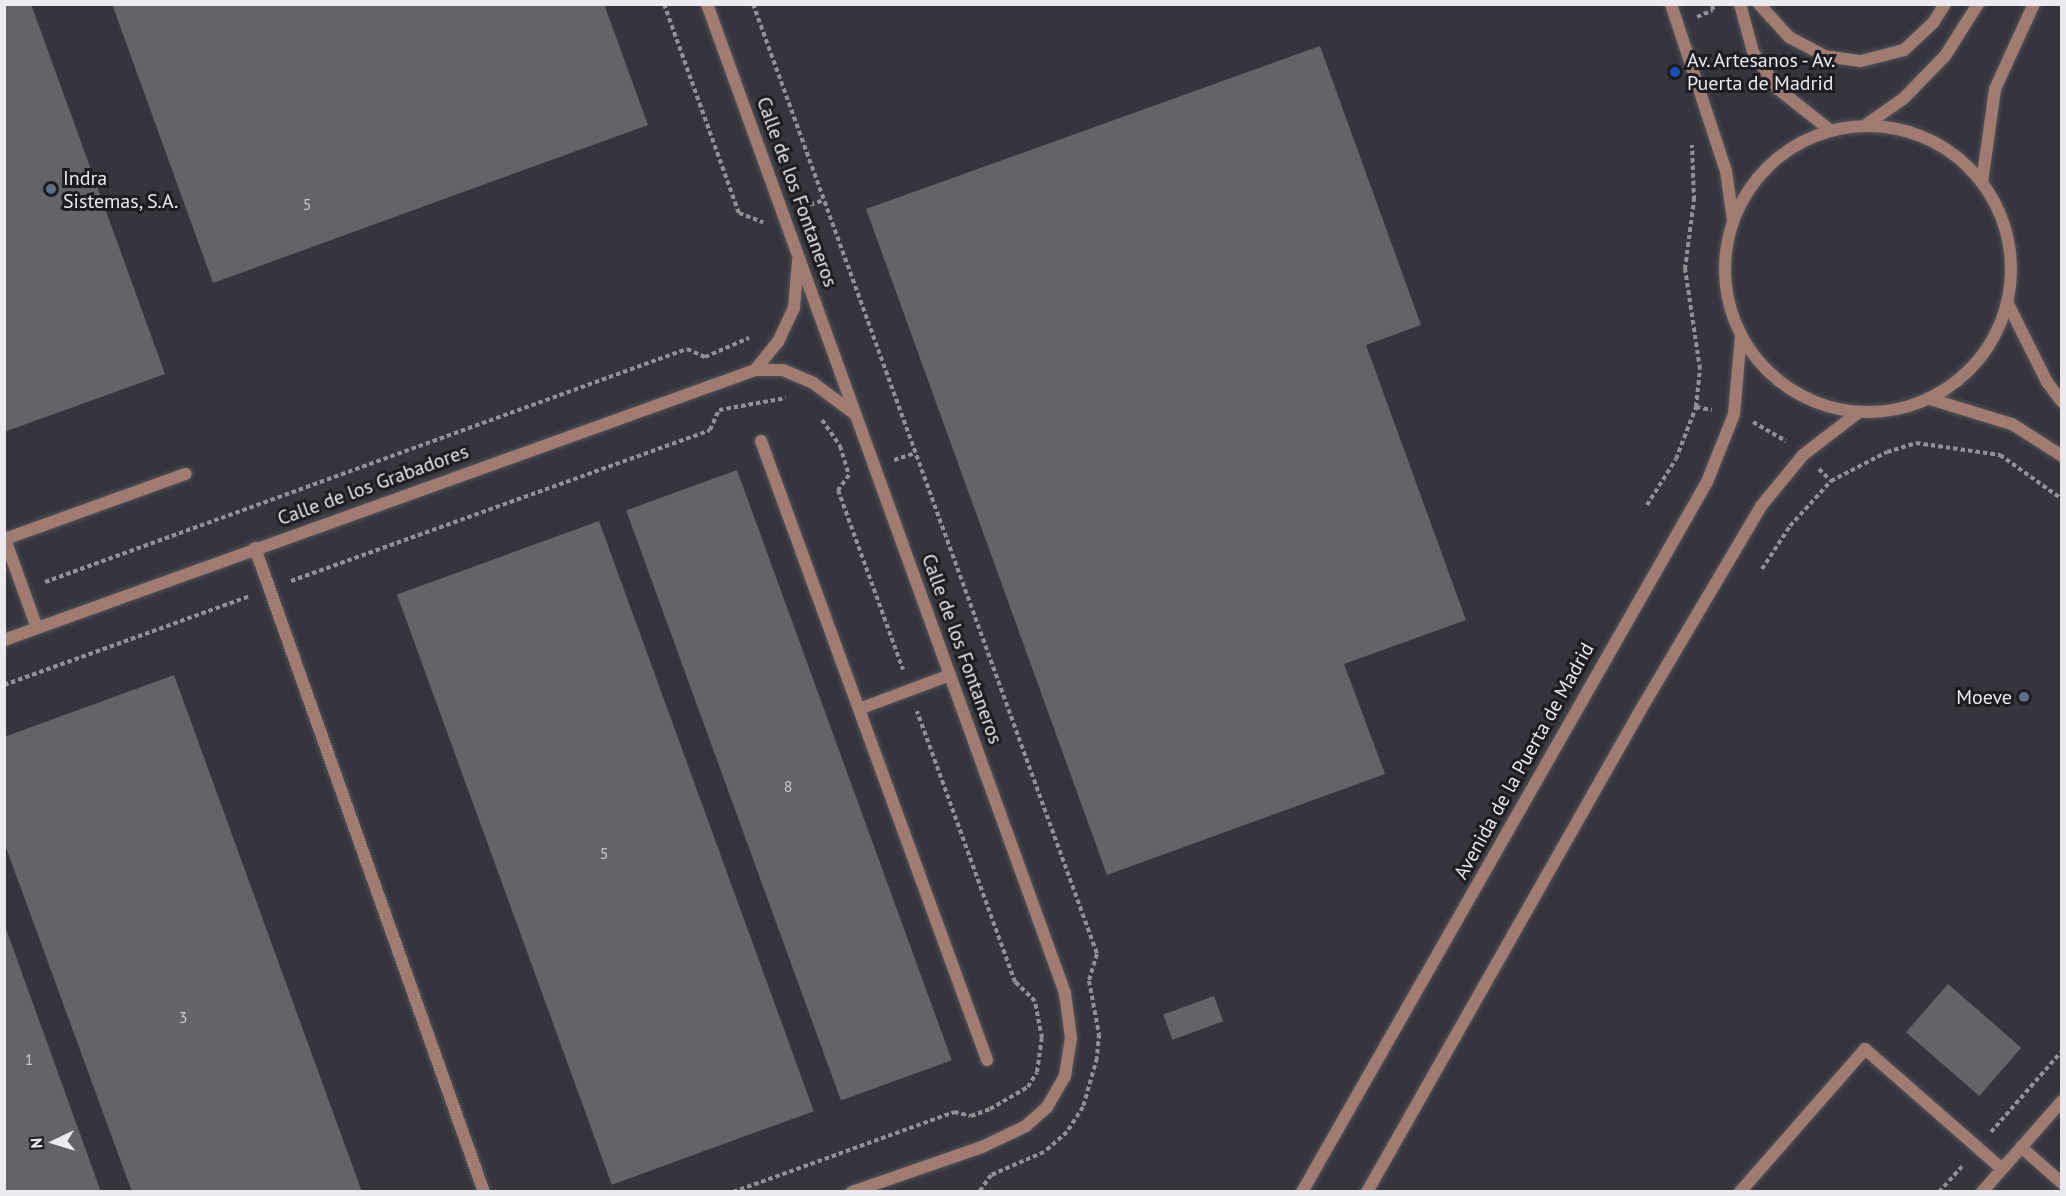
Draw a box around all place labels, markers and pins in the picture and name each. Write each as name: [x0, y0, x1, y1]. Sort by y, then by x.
place label: Av. Artesanos - Av. Puerta de Madrid: [1687, 48, 1841, 95]
marker: Av. Artesanos - Av. Puerta de Madrid: [1668, 65, 1682, 79]
place label: Indra Sistemas, S.A.: [63, 166, 180, 213]
marker: Indra Sistemas, S.A.: [44, 182, 58, 196]
place label: Moeve: [1956, 685, 2012, 709]
marker: Moeve: [2017, 690, 2031, 704]

